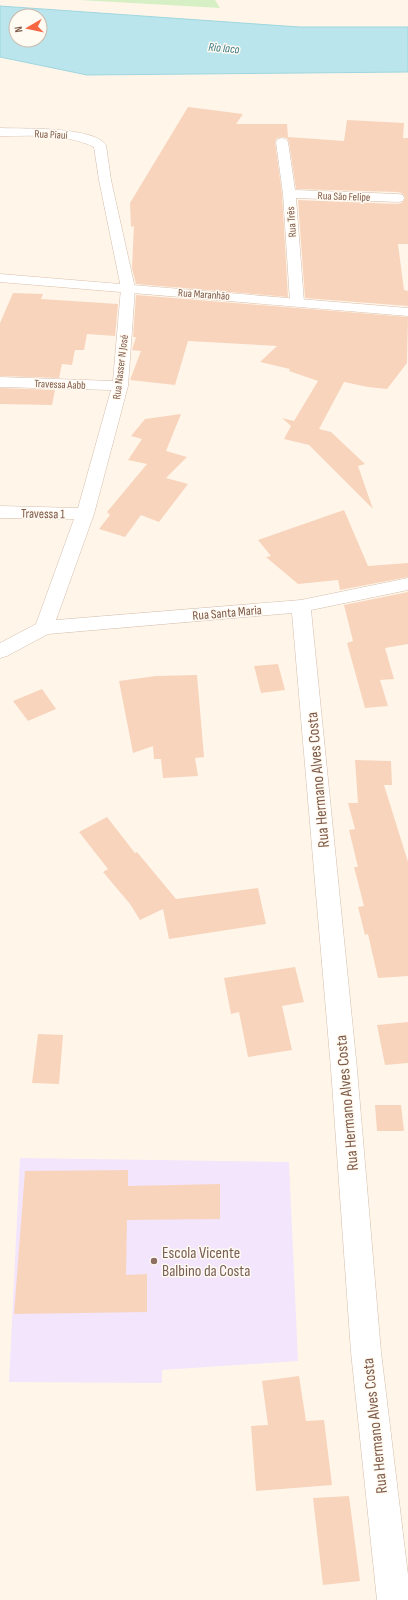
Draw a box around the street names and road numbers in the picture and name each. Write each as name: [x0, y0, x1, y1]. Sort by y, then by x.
street label: Rua Piauí: [34, 127, 69, 142]
street label: Rua São Felipe: [317, 189, 371, 204]
street label: Rua Três: [284, 206, 299, 238]
street label: Rua Maranhão: [178, 286, 231, 303]
street label: Rua Nasser N José: [110, 334, 131, 400]
street label: Travessa Aabb: [34, 377, 86, 392]
street label: Travessa 1: [21, 506, 65, 522]
street label: Rua Santa Maria: [192, 602, 262, 624]
street label: Rua Hermano Alves Costa: [303, 711, 334, 849]
street label: Rua Hermano Alves Costa: [332, 1034, 363, 1172]
street label: Rua Hermano Alves Costa: [359, 1357, 392, 1495]

